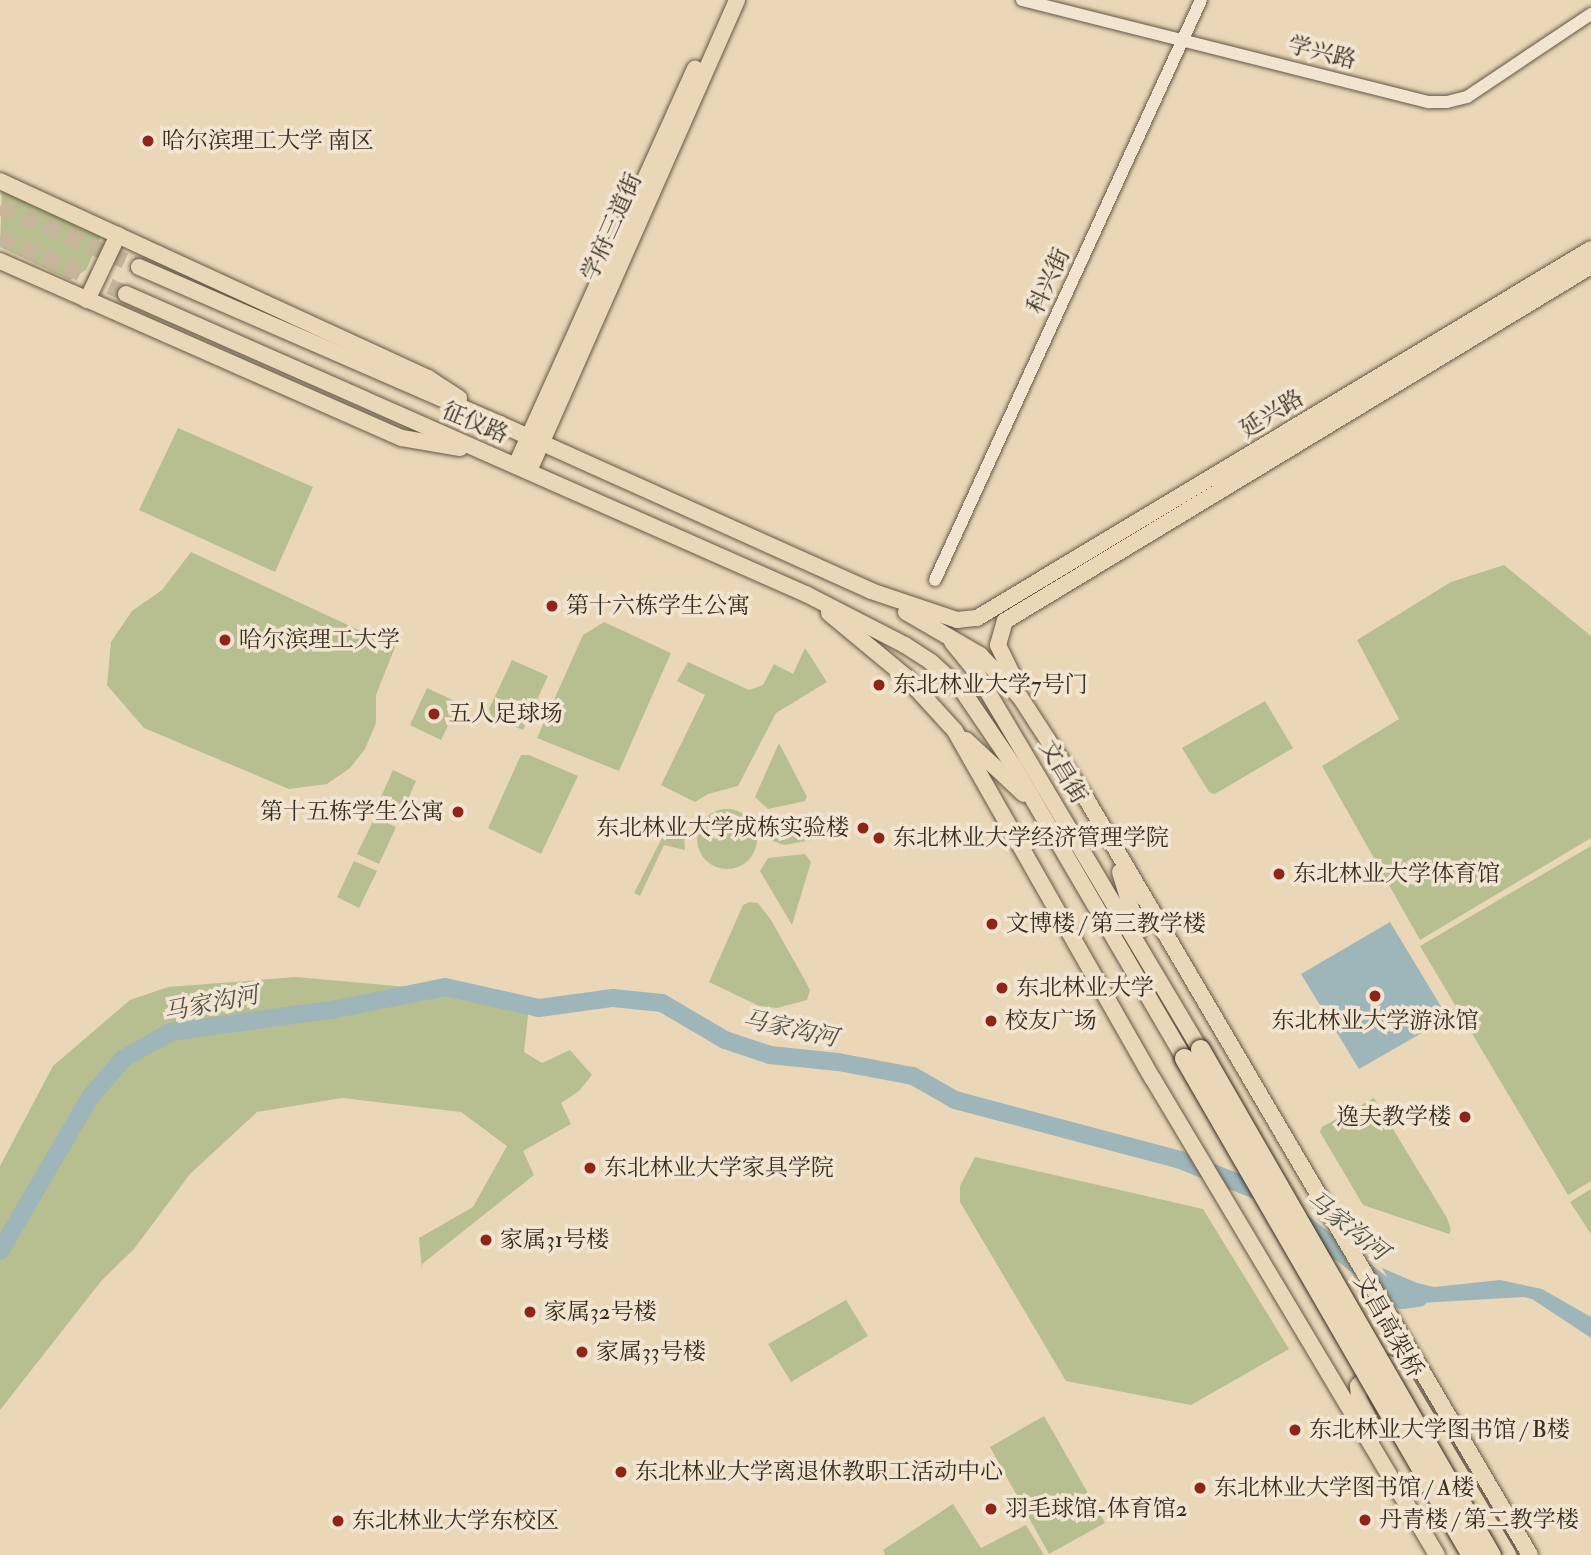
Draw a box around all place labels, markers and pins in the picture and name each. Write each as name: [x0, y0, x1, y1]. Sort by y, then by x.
place label: 哈尔滨理工大学 南区: [162, 127, 374, 155]
marker: 哈尔滨理工大学 南区: [140, 133, 156, 149]
place label: 第十六栋学生公寓: [566, 592, 750, 620]
marker: 第十六栋学生公寓: [544, 598, 560, 614]
place label: 哈尔滨理工大学: [239, 626, 400, 654]
marker: 哈尔滨理工大学: [217, 632, 233, 648]
place label: 东北林业大学7号门: [893, 671, 1088, 699]
marker: 东北林业大学7号门: [871, 677, 887, 693]
place label: 五人足球场: [448, 700, 563, 728]
marker: 五人足球场: [426, 706, 442, 722]
place label: 第十五栋学生公寓: [260, 798, 444, 826]
marker: 第十五栋学生公寓: [450, 804, 466, 820]
place label: 东北林业大学成栋实验楼: [596, 814, 849, 842]
marker: 东北林业大学成栋实验楼: [855, 820, 871, 836]
place label: 东北林业大学经济管理学院: [893, 824, 1169, 852]
marker: 东北林业大学经济管理学院: [871, 830, 887, 846]
place label: 东北林业大学体育馆: [1293, 860, 1500, 888]
marker: 东北林业大学体育馆: [1271, 866, 1287, 882]
place label: 文博楼 / 第三教学楼: [1006, 910, 1206, 938]
marker: 文博楼 / 第三教学楼: [984, 916, 1000, 932]
place label: 东北林业大学: [1016, 974, 1154, 1002]
marker: 东北林业大学: [994, 980, 1010, 996]
marker: 东北林业大学游泳馆: [1367, 988, 1383, 1004]
place label: 校友广场: [1005, 1007, 1097, 1035]
place label: 东北林业大学游泳馆: [1272, 1007, 1478, 1035]
marker: 校友广场: [983, 1013, 999, 1029]
place label: 逸夫教学楼: [1336, 1103, 1451, 1131]
marker: 逸夫教学楼: [1457, 1109, 1473, 1125]
place label: 东北林业大学家具学院: [604, 1154, 834, 1182]
marker: 东北林业大学家具学院: [582, 1160, 598, 1176]
place label: 家属31号楼: [500, 1226, 609, 1254]
marker: 家属31号楼: [478, 1232, 494, 1248]
place label: 家属32号楼: [544, 1298, 656, 1326]
marker: 家属32号楼: [522, 1304, 538, 1320]
place label: 家属33号楼: [596, 1338, 706, 1366]
marker: 家属33号楼: [574, 1344, 590, 1360]
place label: 东北林业大学图书馆 / B楼: [1309, 1416, 1570, 1444]
marker: 东北林业大学图书馆 / B楼: [1287, 1422, 1303, 1438]
place label: 东北林业大学离退休教职工活动中心: [635, 1458, 1003, 1486]
marker: 东北林业大学离退休教职工活动中心: [613, 1464, 629, 1480]
place label: 东北林业大学图书馆 / A楼: [1214, 1474, 1474, 1502]
marker: 东北林业大学图书馆 / A楼: [1192, 1480, 1208, 1496]
place label: 羽毛球馆-体育馆2: [1005, 1495, 1187, 1523]
marker: 羽毛球馆-体育馆2: [983, 1501, 999, 1517]
place label: 丹青楼 / 第二教学楼: [1379, 1506, 1579, 1534]
place label: 东北林业大学东校区: [352, 1507, 559, 1535]
marker: 丹青楼 / 第二教学楼: [1357, 1512, 1373, 1528]
marker: 东北林业大学东校区: [330, 1513, 346, 1529]

